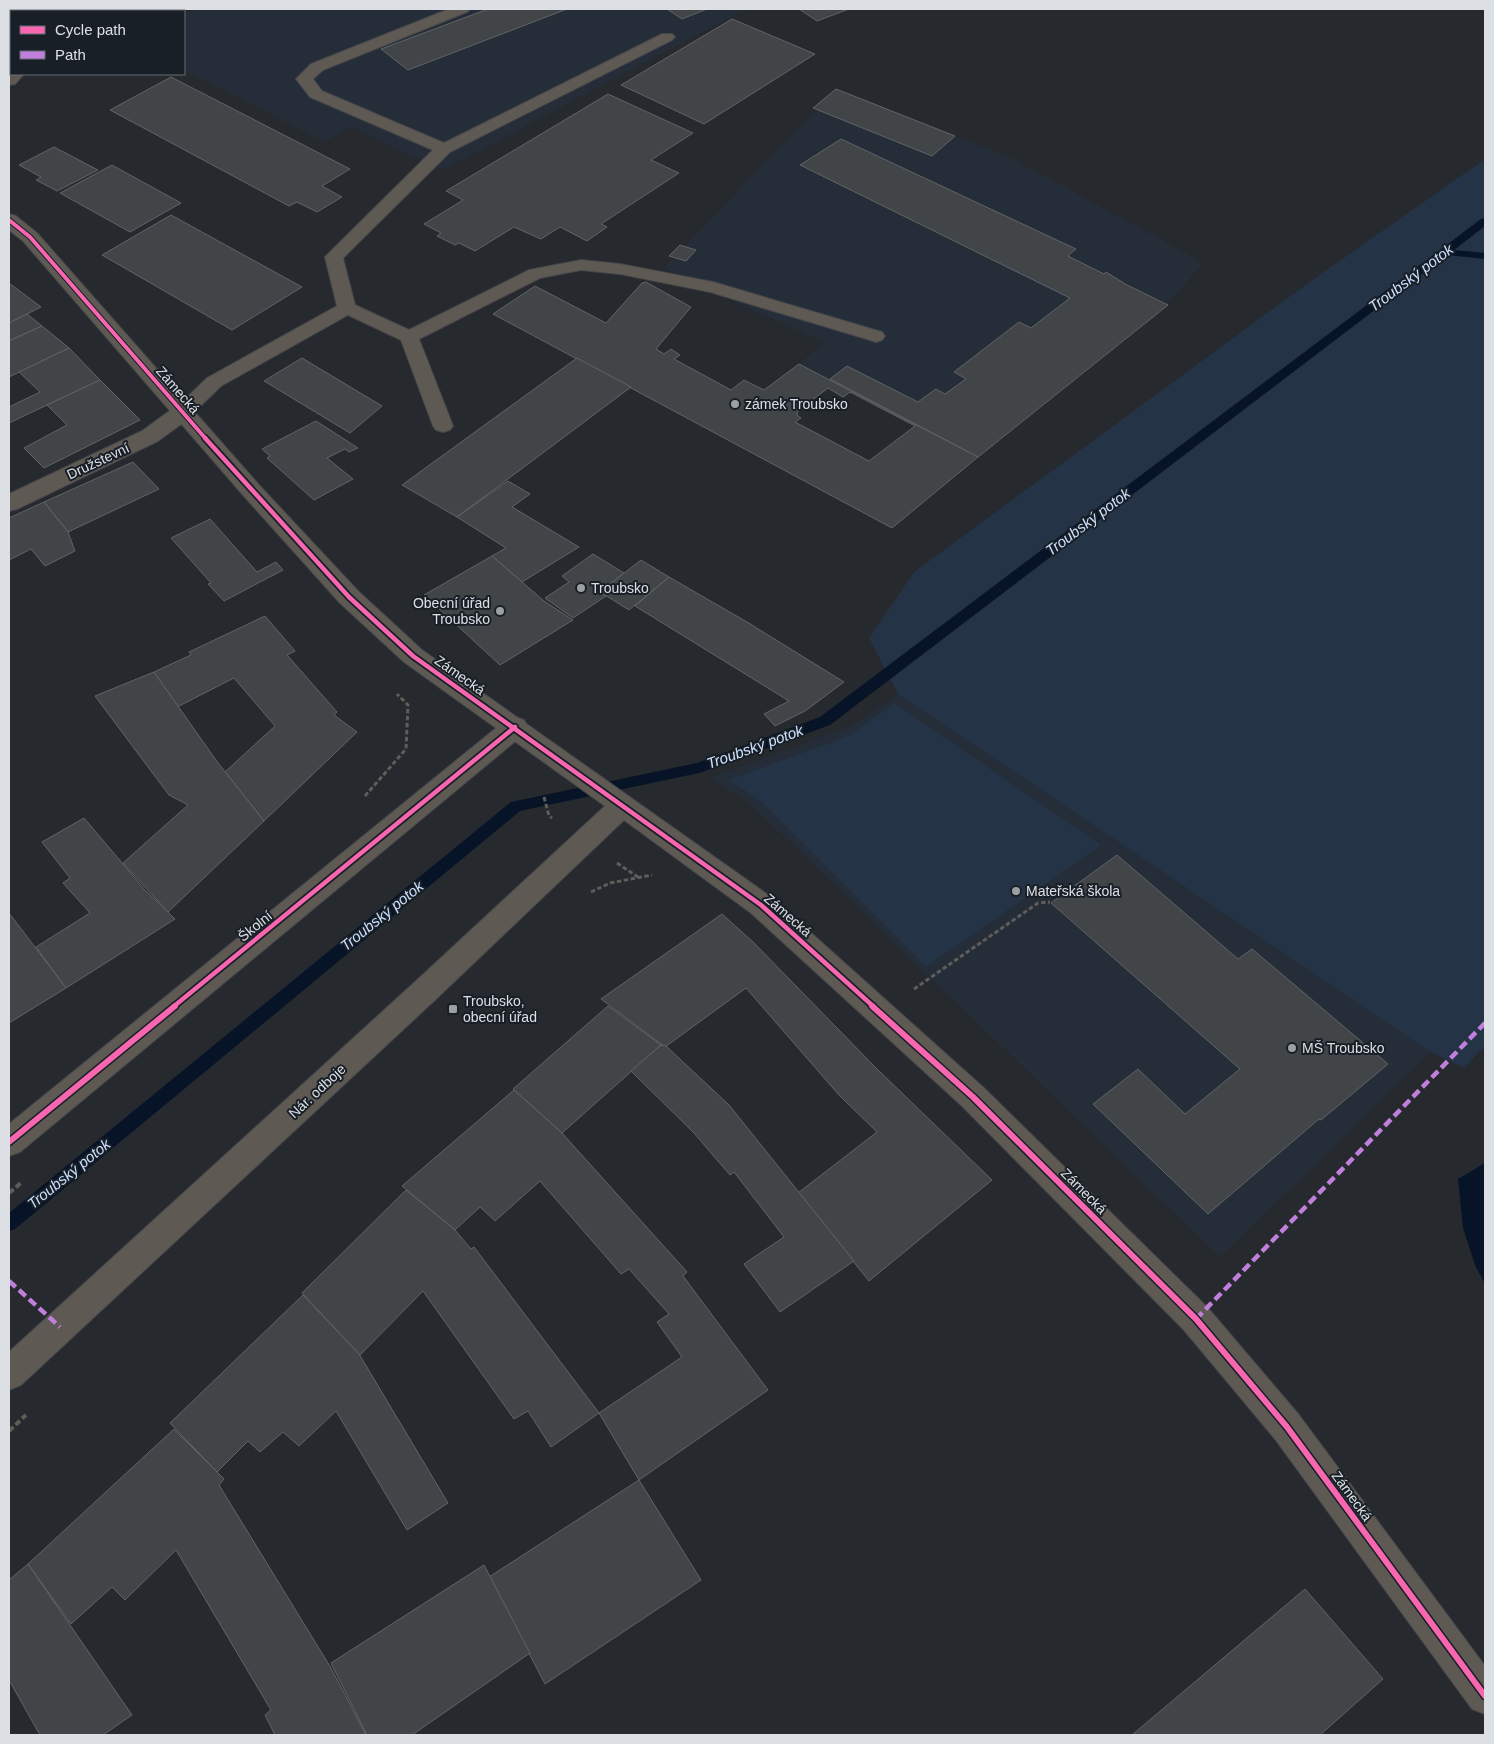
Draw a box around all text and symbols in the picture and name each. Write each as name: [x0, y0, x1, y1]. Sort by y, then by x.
legend: [10, 10, 185, 75]
text: Cycle path: [55, 21, 126, 38]
text: Path: [55, 46, 86, 63]
water label: Troubský potok: [1365, 239, 1458, 315]
street label: Zámecká: [153, 363, 203, 417]
place label: zámek Troubsko: [745, 396, 848, 412]
marker: zámek Troubsko: [729, 398, 741, 410]
street label: Družstevní: [64, 440, 132, 482]
water label: Troubský potok: [1042, 483, 1135, 559]
place label: Troubsko: [591, 580, 649, 596]
marker: Troubsko: [575, 582, 587, 594]
place label: Obecní úřad Troubsko: [413, 595, 490, 627]
marker: Obecní úřad Troubsko: [494, 605, 506, 617]
street label: Zámecká: [432, 652, 488, 698]
water label: Troubský potok: [704, 721, 807, 772]
water label: Troubský potok: [337, 876, 428, 954]
place label: Mateřská škola: [1026, 883, 1120, 899]
marker: Mateřská škola: [1010, 885, 1022, 897]
street label: Zámecká: [761, 890, 815, 940]
street label: Školní: [235, 907, 275, 944]
place label: Troubsko, obecní úřad: [463, 993, 537, 1025]
marker: Troubsko, obecní úřad: [447, 1003, 459, 1015]
place label: MŠ Troubsko: [1302, 1040, 1385, 1056]
marker: MŠ Troubsko: [1286, 1042, 1298, 1054]
street label: Nár. odboje: [285, 1061, 349, 1121]
water label: Troubský potok: [24, 1134, 115, 1212]
street label: Zámecká: [1058, 1165, 1110, 1217]
street label: Zámecká: [1329, 1468, 1376, 1524]

